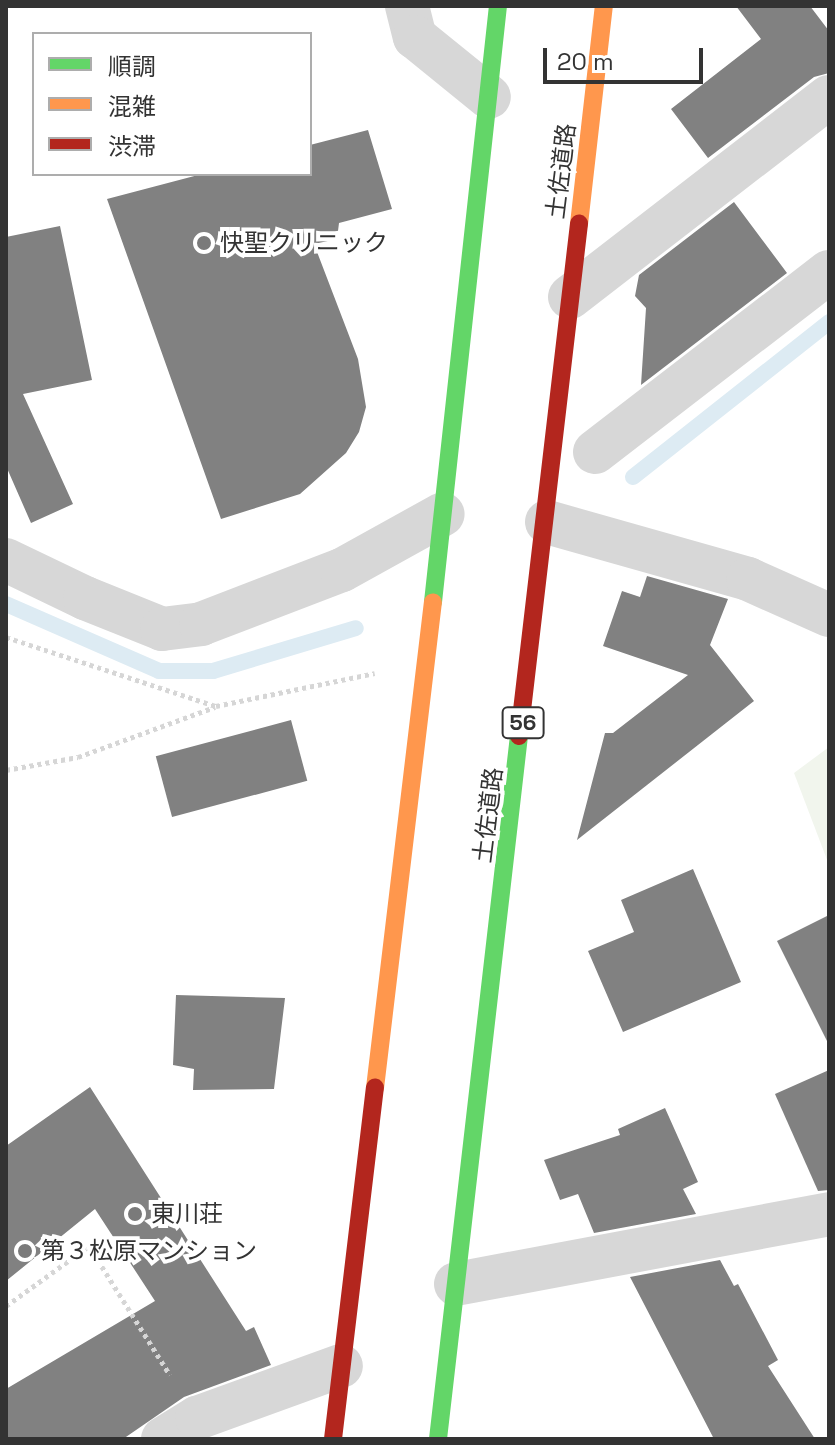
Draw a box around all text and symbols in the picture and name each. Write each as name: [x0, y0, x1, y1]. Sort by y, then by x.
legend: [32, 32, 312, 176]
scale bar: [547, 32, 707, 82]
text: 20 m: [557, 46, 614, 77]
text: 順調: [108, 51, 156, 82]
text: 混雑: [108, 91, 156, 122]
street label: 土佐道路: [541, 122, 581, 220]
text: 渋滞: [108, 131, 156, 162]
place label: 快聖クリニック: [220, 229, 388, 257]
marker: 快聖クリニック: [195, 234, 213, 252]
road number: 56: [501, 705, 545, 741]
street label: 土佐道路: [468, 766, 508, 864]
place label: 東川荘: [151, 1200, 223, 1228]
marker: 東川荘: [126, 1205, 144, 1223]
place label: 第３松原マンション: [41, 1237, 257, 1265]
marker: 第３松原マンション: [16, 1242, 34, 1260]

